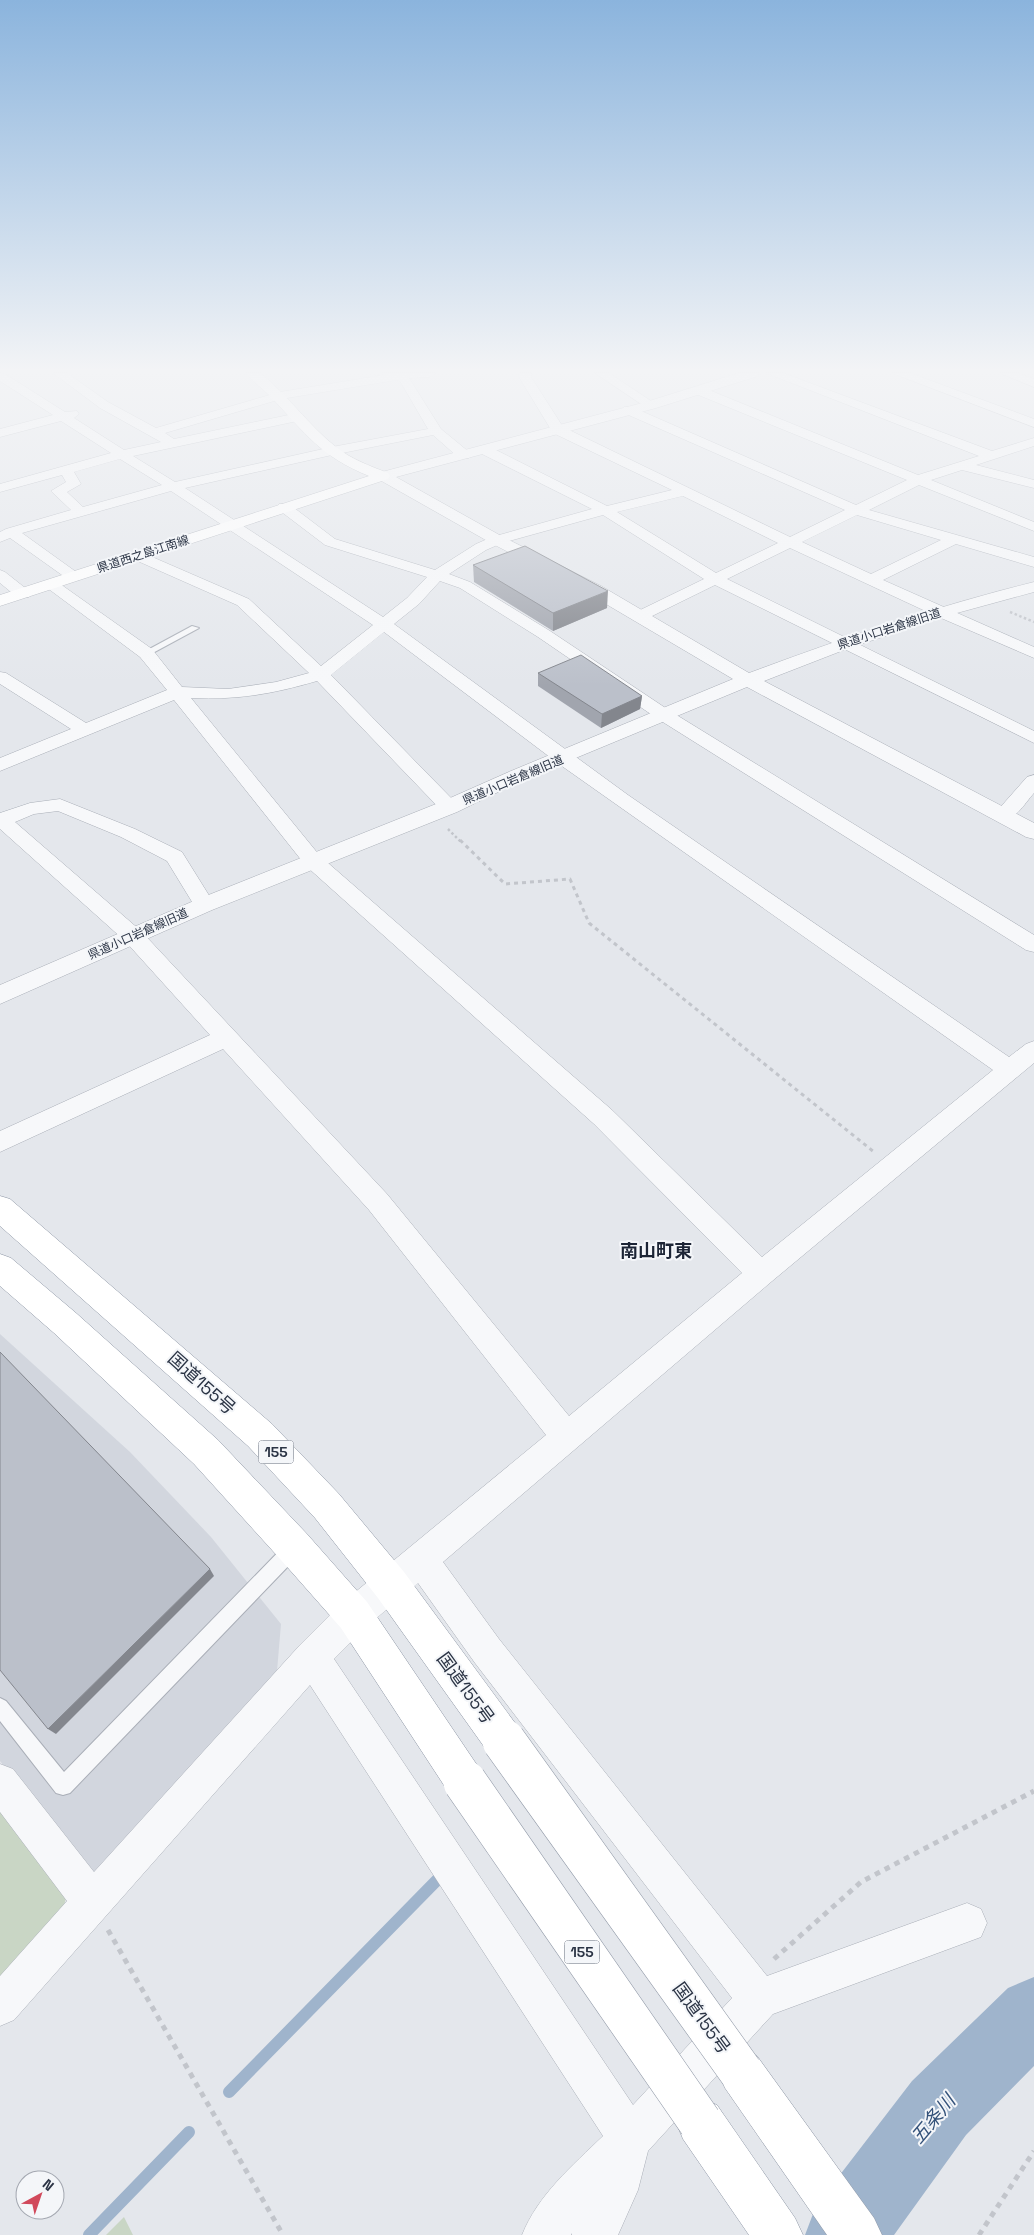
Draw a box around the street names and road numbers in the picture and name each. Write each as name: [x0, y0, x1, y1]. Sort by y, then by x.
street label: 県道西之島江南線: [95, 532, 191, 576]
street label: 県道小口岩倉線旧道: [835, 605, 943, 653]
street label: 県道小口岩倉線旧道: [460, 752, 566, 808]
street label: 県道小口岩倉線旧道: [85, 905, 191, 963]
street label: 国道155号: [163, 1347, 241, 1419]
road number: 155: [258, 1440, 294, 1464]
street label: 国道155号: [432, 1648, 500, 1728]
road number: 155: [564, 1940, 600, 1964]
street label: 国道155号: [668, 1978, 736, 2058]

